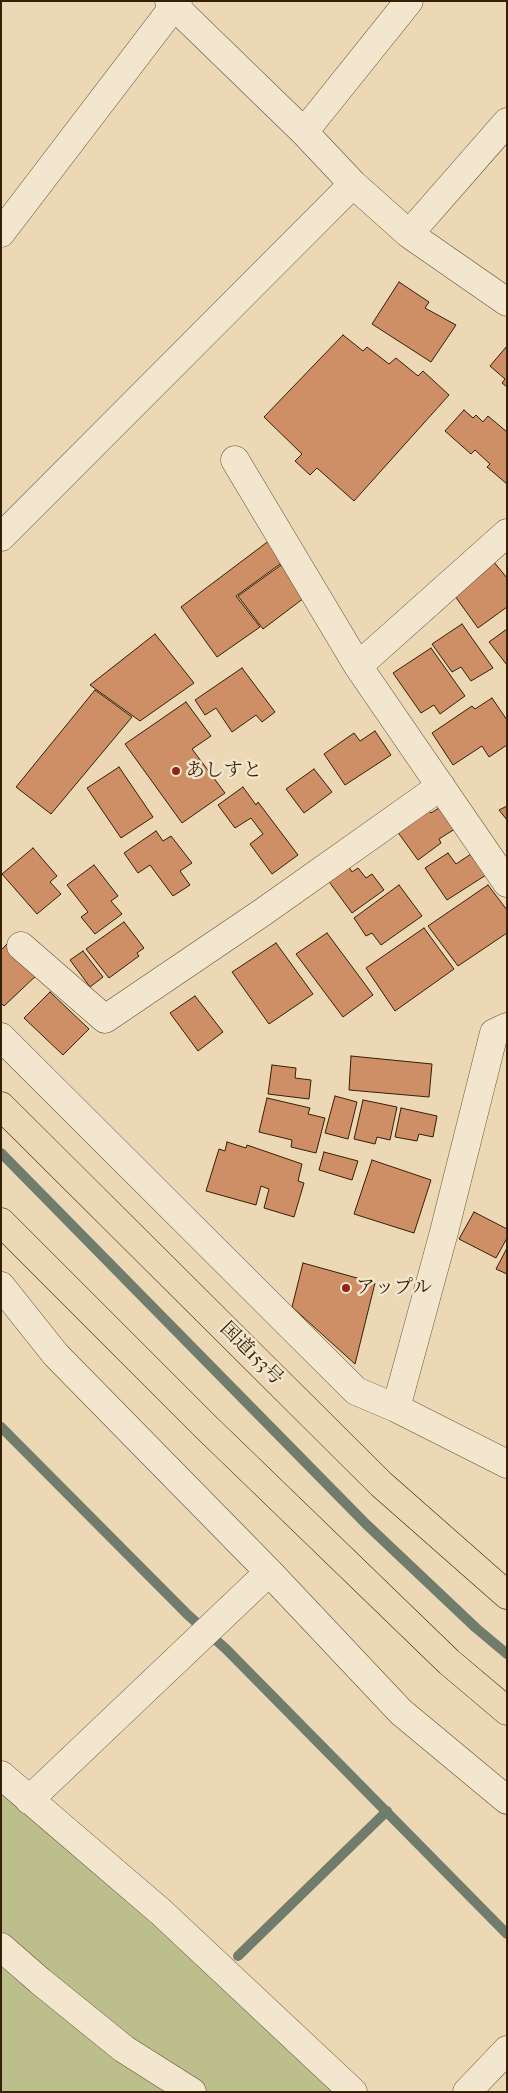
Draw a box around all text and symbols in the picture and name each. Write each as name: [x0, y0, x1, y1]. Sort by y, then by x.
place label: あしすと: [186, 760, 262, 782]
marker: あしすと: [170, 765, 182, 777]
place label: アップル: [356, 1277, 432, 1299]
marker: アップル: [340, 1282, 352, 1294]
street label: 国道153号: [215, 1318, 287, 1390]

